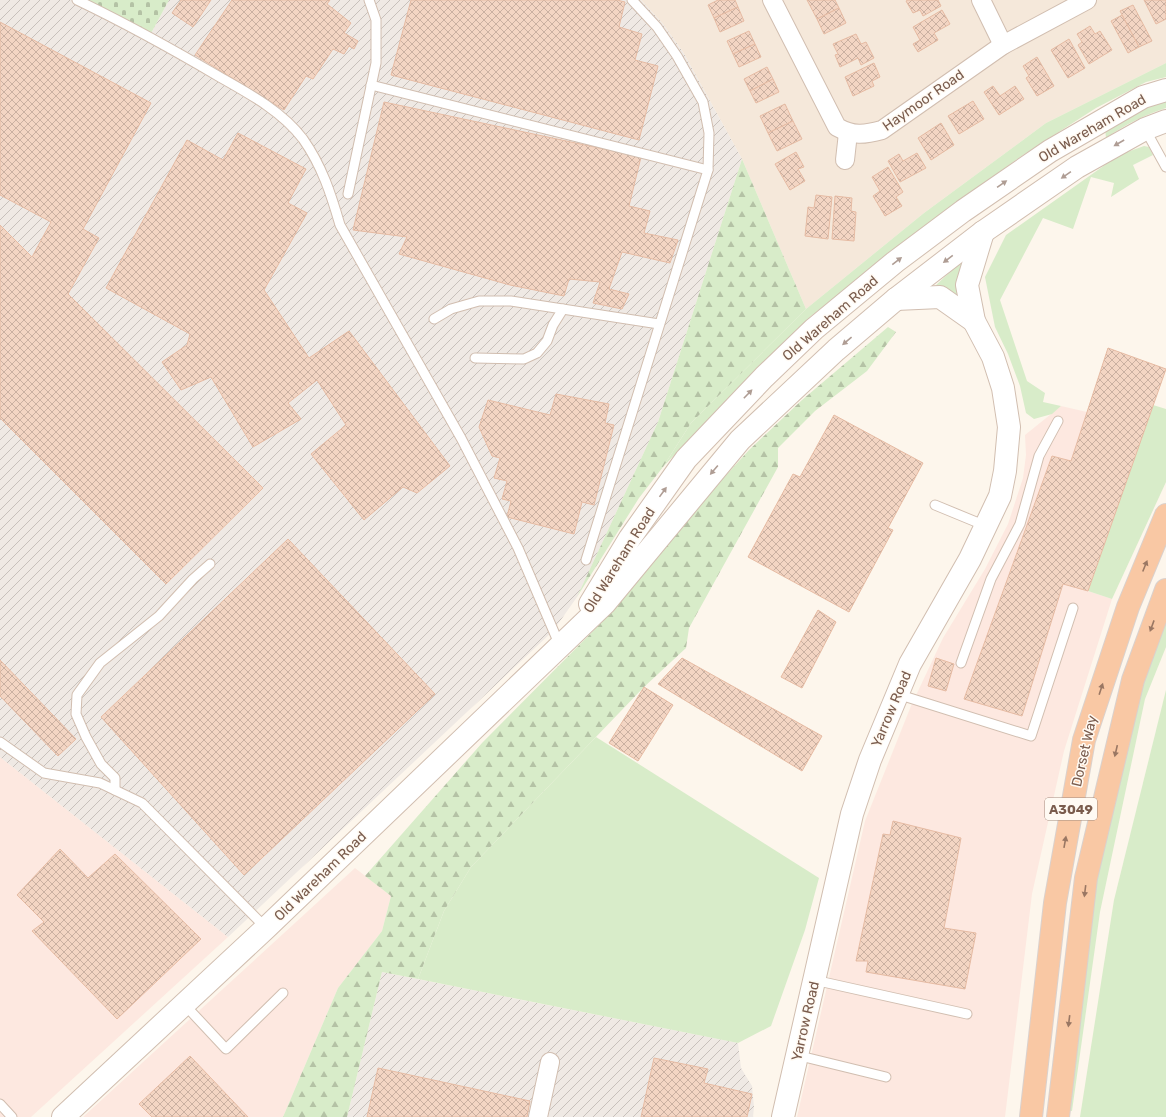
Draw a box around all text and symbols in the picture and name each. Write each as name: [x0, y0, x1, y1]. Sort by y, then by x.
street label: Haymoor Road: [879, 66, 967, 135]
street label: Old Wareham Road: [1035, 91, 1149, 166]
one-way arrow: [1114, 140, 1125, 147]
one-way arrow: [1060, 171, 1071, 179]
one-way arrow: [997, 180, 1007, 188]
one-way arrow: [943, 255, 954, 263]
one-way arrow: [891, 256, 902, 265]
street label: Old Wareham Road: [779, 272, 882, 365]
one-way arrow: [842, 336, 853, 345]
one-way arrow: [743, 389, 753, 399]
one-way arrow: [710, 465, 719, 476]
one-way arrow: [659, 486, 667, 497]
street label: Old Wareham Road: [580, 504, 659, 616]
one-way arrow: [1142, 560, 1148, 572]
one-way arrow: [1149, 621, 1155, 633]
street label: Yarrow Road: [868, 668, 915, 750]
one-way arrow: [1098, 682, 1104, 694]
street label: Dorset Way: [1068, 713, 1101, 789]
one-way arrow: [1113, 745, 1119, 757]
road number: A3049: [1045, 798, 1097, 820]
street label: Old Wareham Road: [271, 828, 370, 925]
one-way arrow: [1063, 836, 1069, 848]
one-way arrow: [1082, 885, 1088, 898]
street label: Yarrow Road: [788, 980, 823, 1063]
one-way arrow: [1066, 1014, 1072, 1027]

